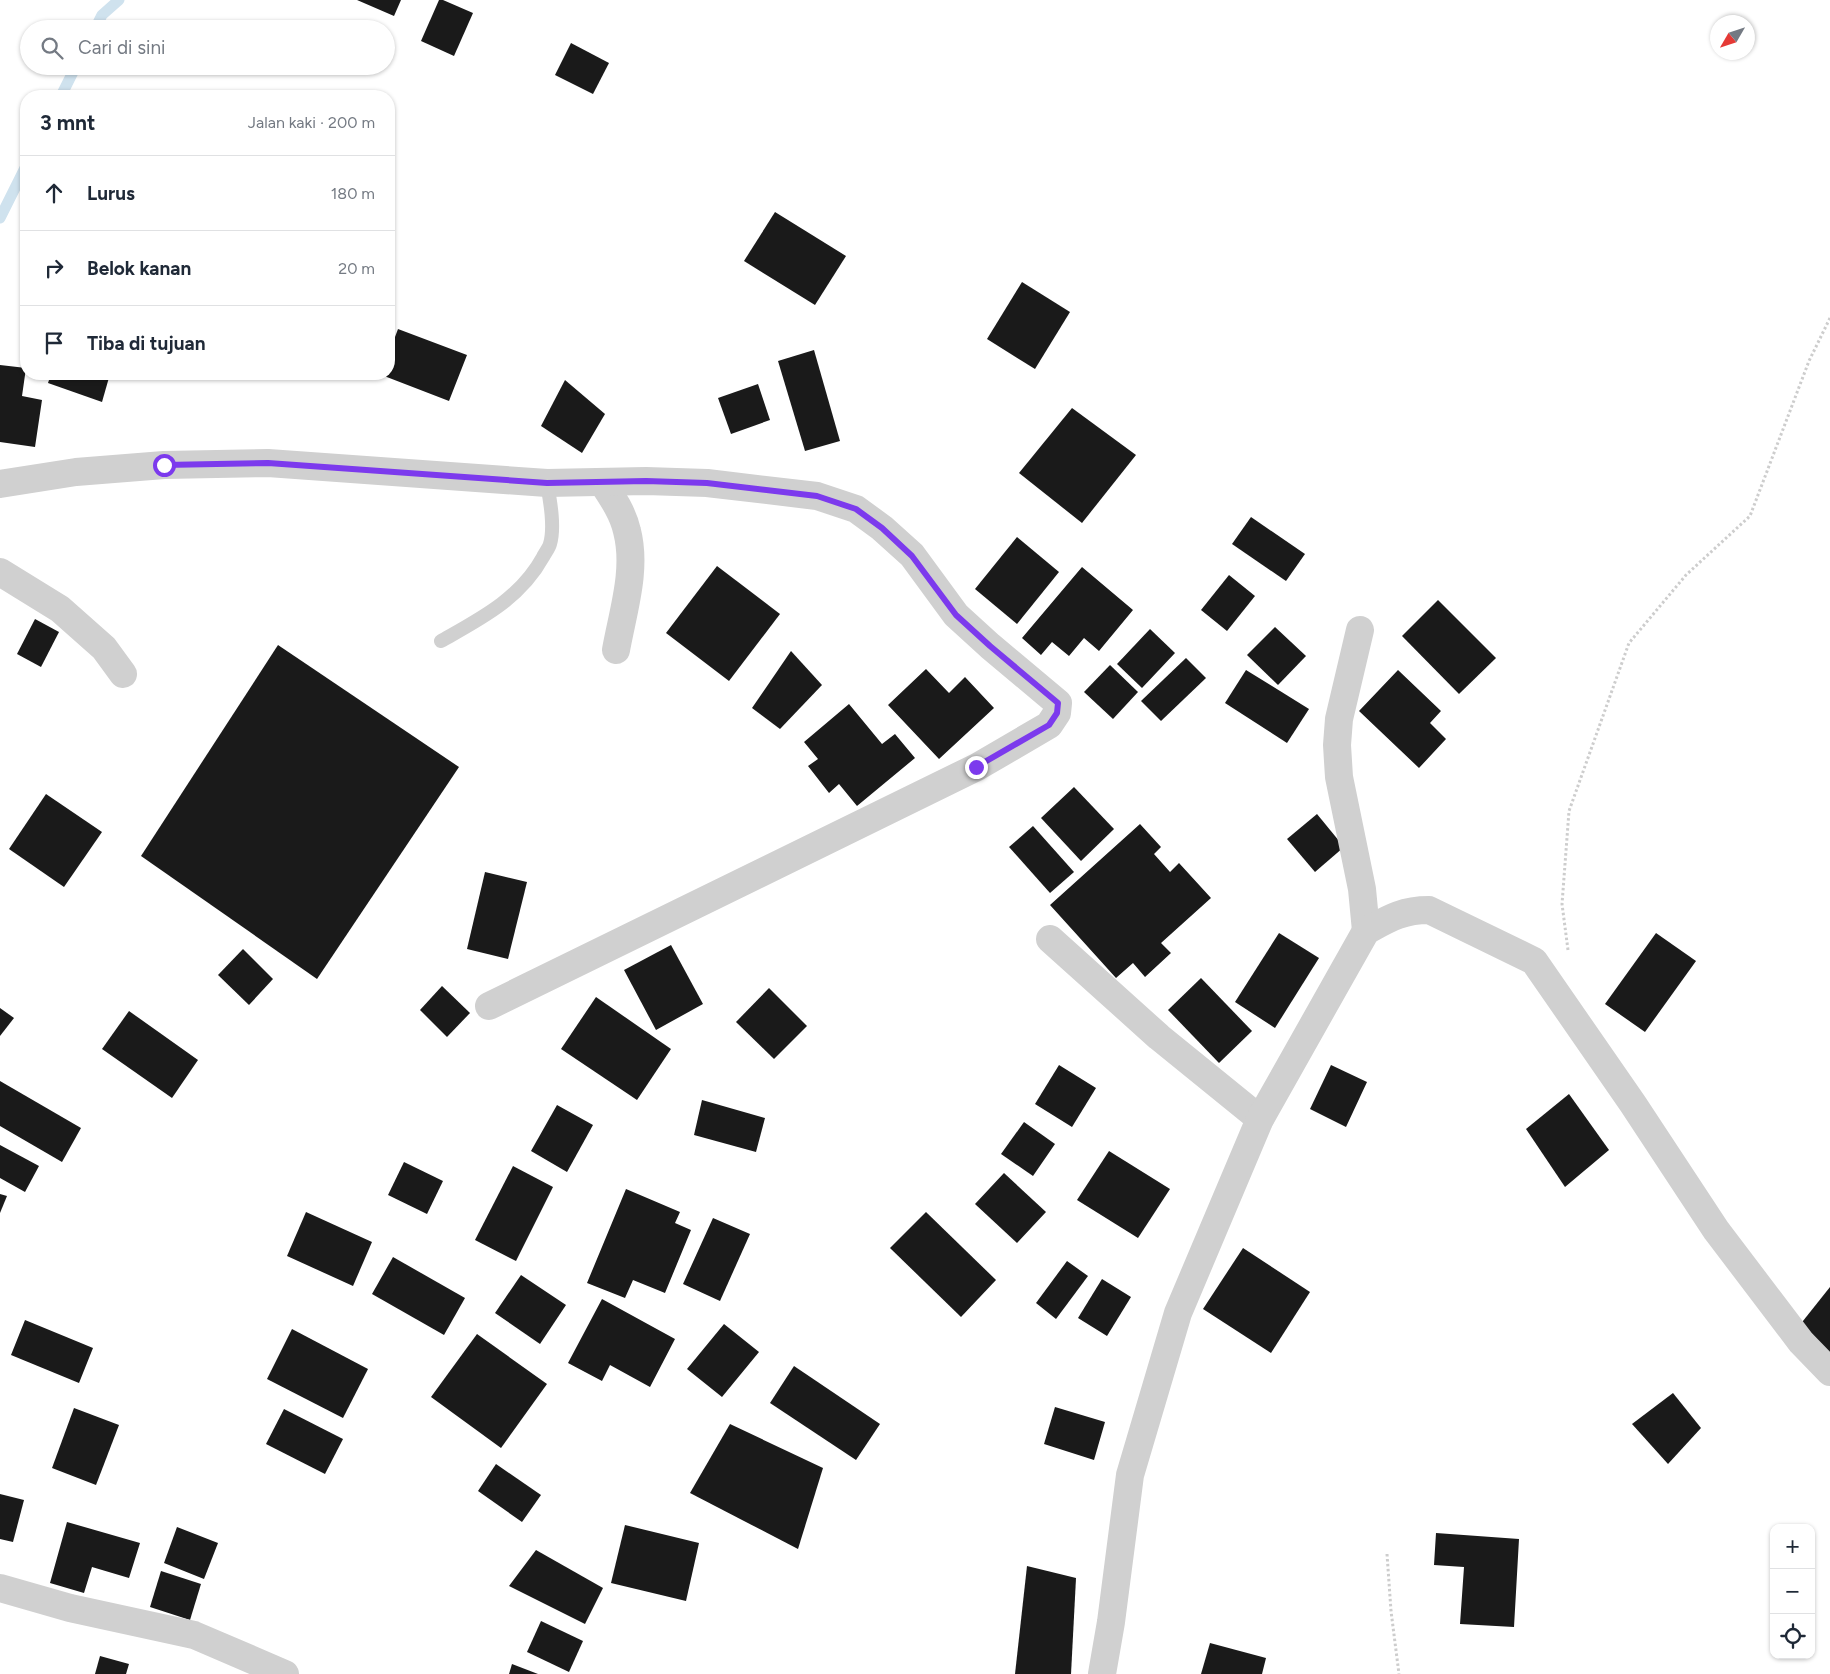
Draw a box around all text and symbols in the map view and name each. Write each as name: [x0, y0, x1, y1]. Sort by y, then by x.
north arrow: [1710, 15, 1755, 60]
search box: [20, 20, 395, 75]
icon: search: [38, 34, 66, 62]
text: Cari di sini: [78, 36, 165, 59]
text: 3 mnt: [40, 110, 95, 135]
text: Jalan kaki · 200 m: [248, 113, 375, 132]
icon: ahead: [40, 179, 68, 207]
text: Lurus: [87, 182, 135, 205]
text: 180 m: [331, 184, 375, 203]
icon: right: [40, 254, 68, 282]
text: Belok kanan: [87, 257, 191, 280]
text: 20 m: [338, 259, 375, 278]
icon: arrive: [40, 329, 68, 357]
text: Tiba di tujuan: [87, 332, 206, 355]
route start: [153, 454, 176, 477]
route end: [965, 756, 988, 779]
map controls: [1770, 1524, 1815, 1659]
button: +: [1770, 1524, 1815, 1569]
button: −: [1770, 1569, 1815, 1614]
button: locate: [1770, 1614, 1815, 1659]

